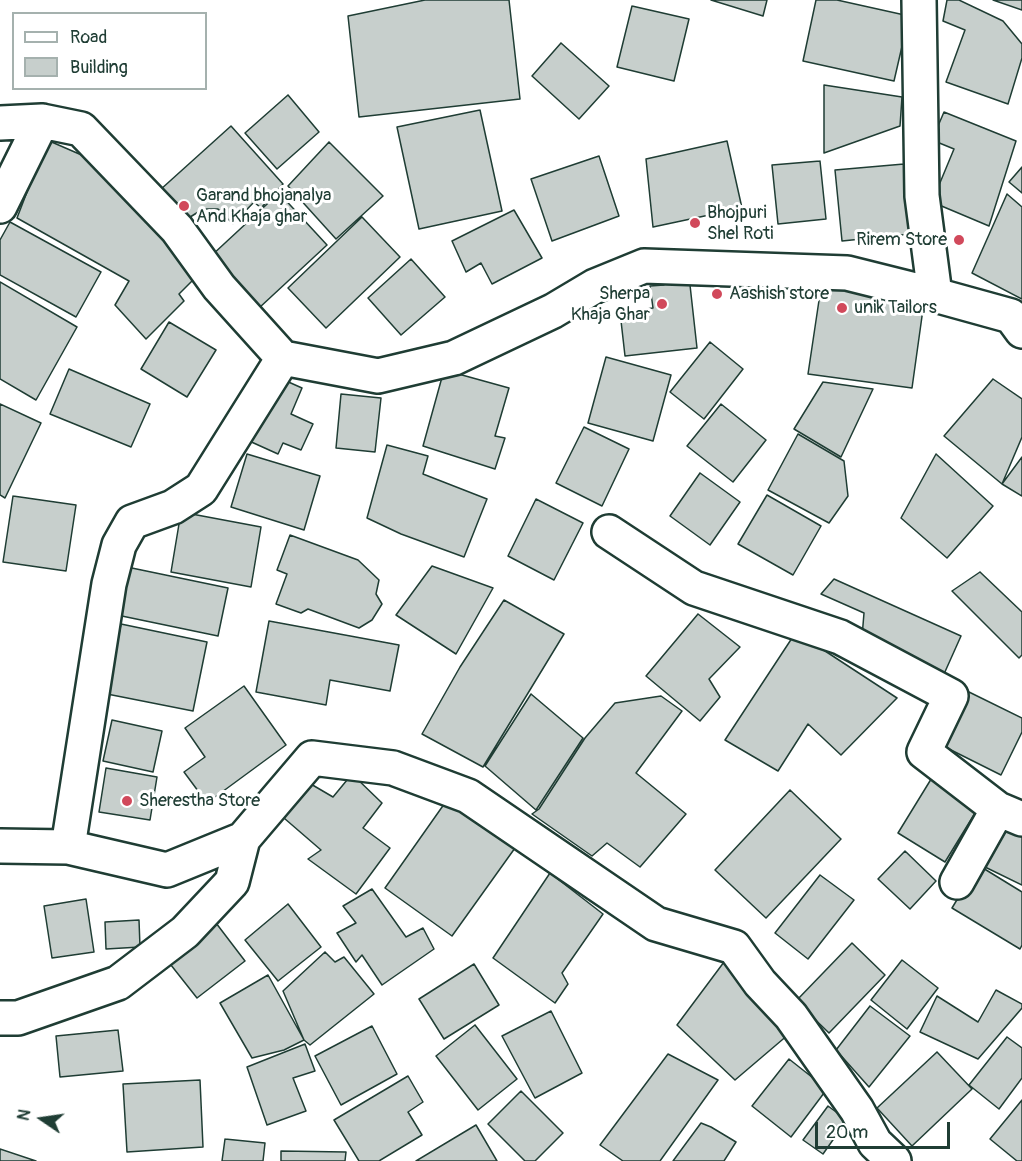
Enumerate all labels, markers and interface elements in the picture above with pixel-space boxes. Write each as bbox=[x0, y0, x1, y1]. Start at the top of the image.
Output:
legend bbox=[12, 12, 207, 90]
text: Road bbox=[70, 26, 107, 49]
text: Building bbox=[70, 56, 128, 79]
place label: Garand bhojanalya And Khaja ghar bbox=[196, 185, 331, 228]
marker: Garand bhojanalya And Khaja ghar bbox=[177, 199, 191, 213]
place label: Bhojpuri Shel Roti bbox=[707, 202, 774, 244]
marker: Bhojpuri Shel Roti bbox=[688, 216, 702, 230]
place label: Rirem Store bbox=[856, 229, 947, 251]
marker: Rirem Store bbox=[952, 233, 966, 247]
place label: Sherpa Khaja Ghar bbox=[571, 283, 650, 326]
place label: Aashish store bbox=[729, 283, 829, 305]
marker: Aashish store bbox=[710, 287, 724, 301]
marker: Sherpa Khaja Ghar bbox=[655, 297, 669, 311]
place label: unik Tailors bbox=[854, 297, 937, 319]
marker: unik Tailors bbox=[835, 301, 849, 315]
place label: Sherestha Store bbox=[139, 790, 260, 812]
marker: Sherestha Store bbox=[120, 794, 134, 808]
north arrow bbox=[12, 1089, 72, 1149]
text: N bbox=[13, 1107, 35, 1122]
scale bar bbox=[818, 1110, 953, 1148]
text: 20 m bbox=[826, 1121, 868, 1144]

